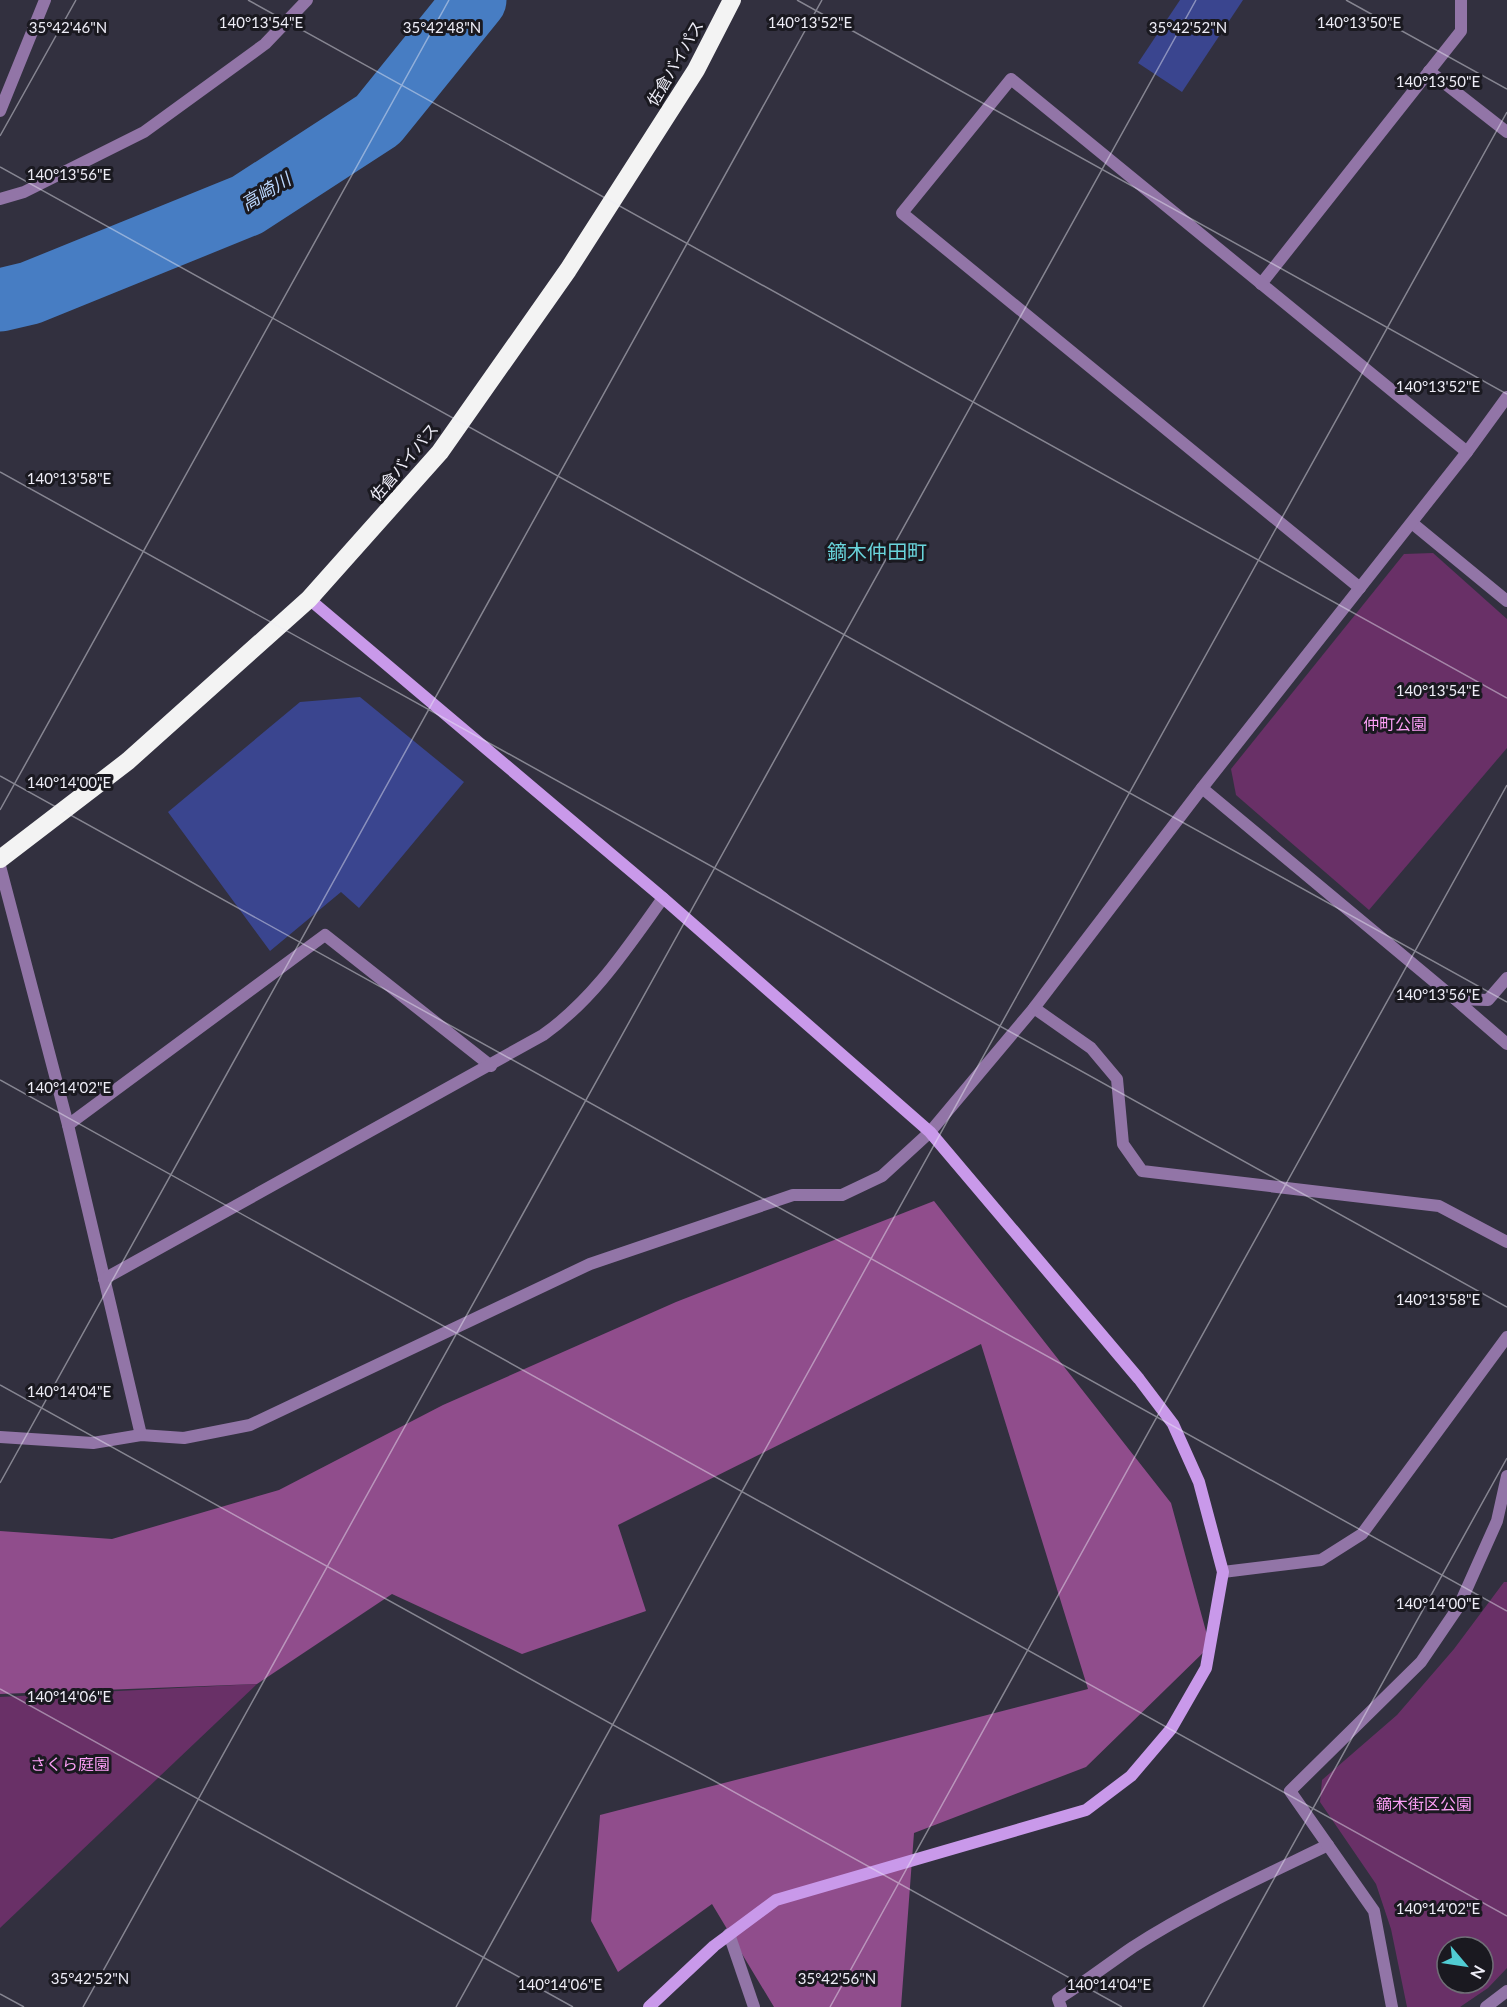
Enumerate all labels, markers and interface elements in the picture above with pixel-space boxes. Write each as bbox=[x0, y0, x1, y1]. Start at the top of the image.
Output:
text: 140°13'54"E bbox=[219, 13, 303, 31]
text: 140°13'52"E bbox=[768, 13, 852, 31]
text: 140°13'50"E bbox=[1317, 13, 1401, 31]
street label: 佐倉バイパス bbox=[642, 17, 707, 109]
text: 35°42'46"N bbox=[29, 18, 107, 36]
text: 35°42'48"N bbox=[403, 18, 481, 36]
text: 35°42'52"N bbox=[1149, 18, 1227, 36]
text: 140°13'50"E bbox=[1396, 72, 1480, 90]
text: 140°13'56"E bbox=[27, 165, 111, 183]
water label: 高崎川 bbox=[237, 167, 296, 214]
text: 140°13'52"E bbox=[1396, 377, 1480, 395]
street label: 佐倉バイパス bbox=[366, 419, 442, 504]
text: 140°13'58"E bbox=[27, 469, 111, 487]
district label: 鏑木仲田町 bbox=[827, 539, 927, 563]
text: 140°13'54"E bbox=[1396, 681, 1480, 699]
park label: 仲町公園 bbox=[1363, 714, 1427, 733]
text: 140°14'00"E bbox=[27, 773, 111, 791]
text: 140°13'56"E bbox=[1396, 985, 1480, 1003]
text: 140°14'02"E bbox=[27, 1078, 111, 1096]
text: 140°13'58"E bbox=[1396, 1290, 1480, 1308]
text: 140°14'04"E bbox=[27, 1382, 111, 1400]
text: 140°14'00"E bbox=[1396, 1594, 1480, 1612]
text: 140°14'06"E bbox=[27, 1687, 111, 1705]
park label: さくら庭園 bbox=[30, 1754, 110, 1773]
park label: 鏑木街区公園 bbox=[1376, 1794, 1472, 1813]
text: 140°14'02"E bbox=[1396, 1899, 1480, 1917]
north arrow bbox=[1435, 1935, 1495, 1995]
text: N bbox=[1467, 1963, 1490, 1983]
text: 35°42'52"N bbox=[51, 1969, 129, 1987]
text: 35°42'56"N bbox=[798, 1969, 876, 1987]
text: 140°14'06"E bbox=[518, 1975, 602, 1993]
text: 140°14'04"E bbox=[1067, 1975, 1151, 1993]

